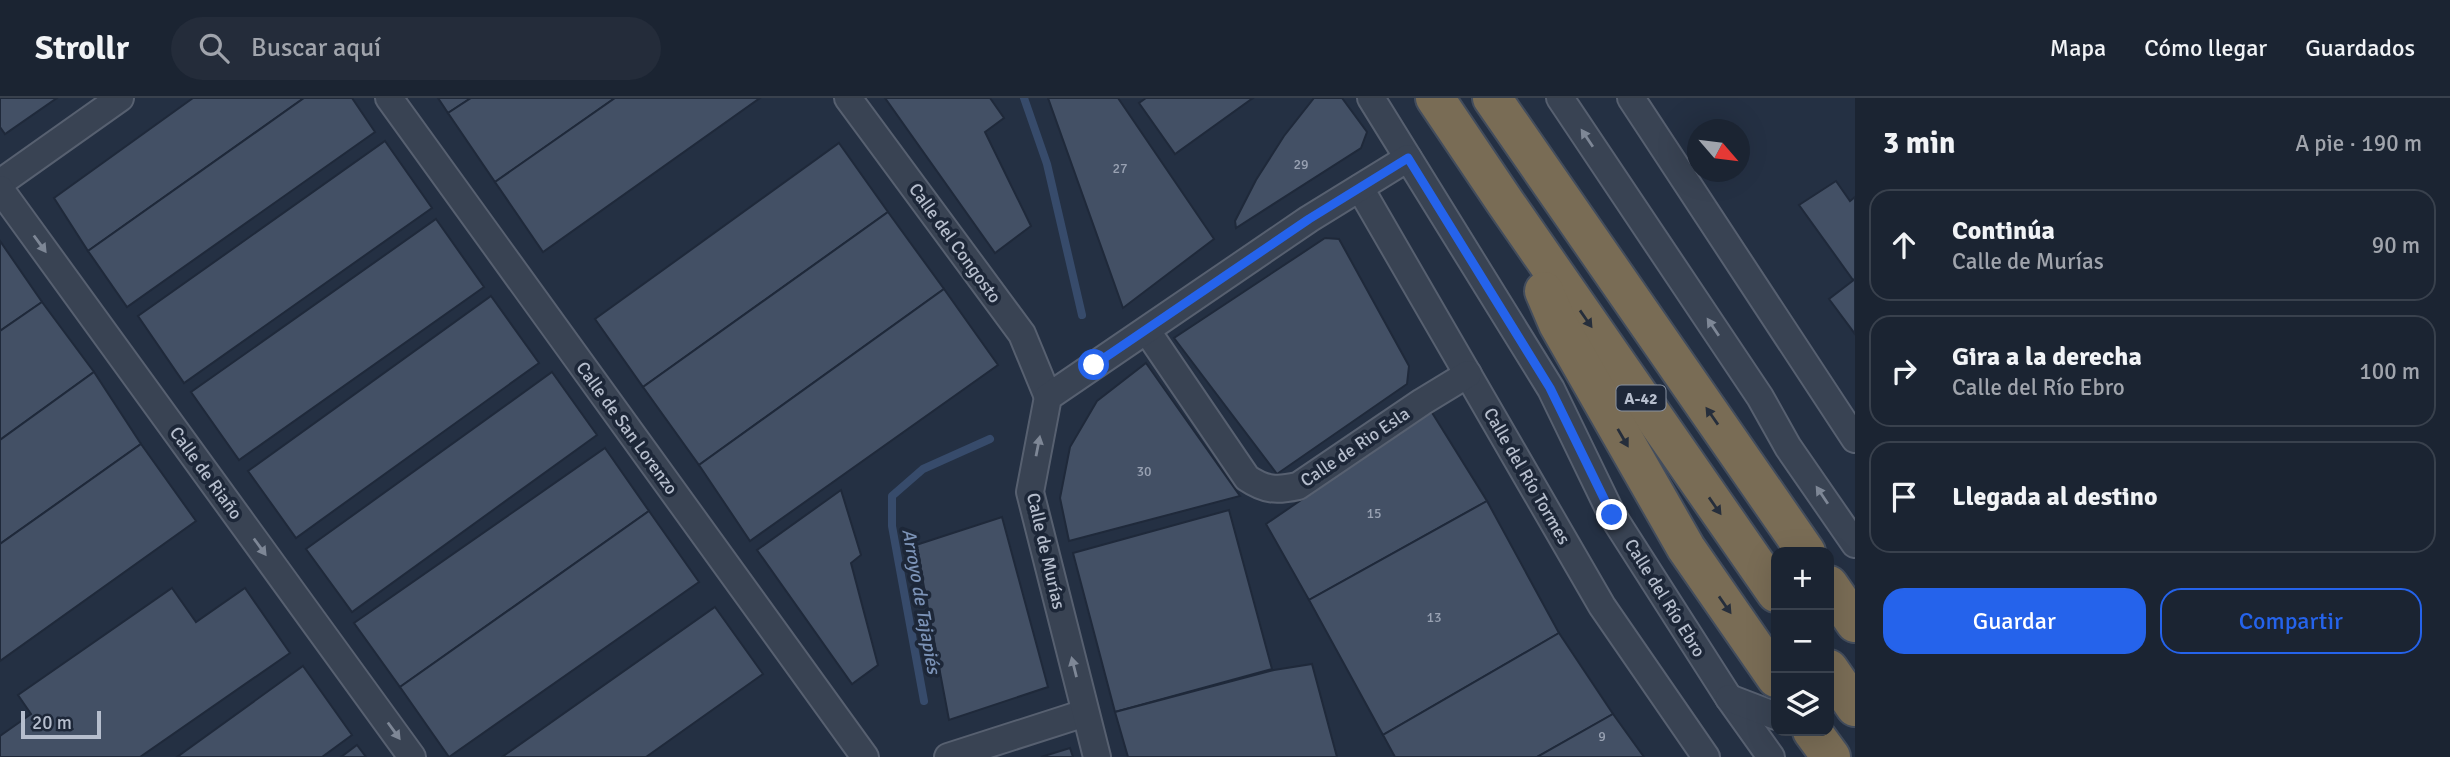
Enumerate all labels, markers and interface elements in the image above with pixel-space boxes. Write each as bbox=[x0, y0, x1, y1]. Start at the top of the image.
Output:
search box bbox=[171, 17, 661, 80]
text: Strollr bbox=[35, 28, 129, 69]
icon: search bbox=[195, 29, 233, 67]
text: Buscar aquí bbox=[251, 32, 381, 64]
text: Mapa bbox=[2050, 33, 2106, 63]
text: Cómo llegar bbox=[2144, 33, 2267, 63]
text: Guardados bbox=[2305, 33, 2415, 63]
north arrow bbox=[1687, 119, 1750, 182]
text: 3 min bbox=[1883, 125, 1955, 162]
one-way arrow bbox=[1580, 129, 1594, 147]
text: A pie · 190 m bbox=[2295, 129, 2422, 158]
house number: 29 bbox=[1293, 156, 1309, 173]
house number: 27 bbox=[1112, 160, 1128, 177]
street label: Calle del Congosto bbox=[904, 179, 1006, 307]
text: Continúa bbox=[1952, 215, 2055, 247]
icon: ahead bbox=[1885, 226, 1923, 264]
text: 90 m bbox=[2372, 231, 2420, 260]
one-way arrow bbox=[33, 235, 47, 253]
text: Calle de Murías bbox=[1952, 247, 2104, 276]
one-way arrow bbox=[1579, 310, 1593, 328]
one-way arrow bbox=[1706, 318, 1720, 336]
text: Gira a la derecha bbox=[1952, 341, 2142, 373]
route start bbox=[1078, 349, 1109, 380]
icon: right bbox=[1885, 352, 1923, 390]
street label: Calle de San Lorenzo bbox=[571, 357, 683, 499]
text: 100 m bbox=[2359, 357, 2420, 386]
text: Calle del Río Ebro bbox=[1952, 373, 2125, 402]
road number: A-42 bbox=[1616, 386, 1666, 410]
street label: Calle de Rio Esla bbox=[1296, 402, 1414, 492]
street label: Calle del Río Tormes bbox=[1479, 404, 1575, 548]
one-way arrow bbox=[1706, 406, 1719, 425]
street label: Calle de Riaño bbox=[165, 422, 247, 524]
one-way arrow bbox=[1617, 429, 1630, 448]
one-way arrow bbox=[1033, 435, 1044, 457]
house number: 30 bbox=[1136, 463, 1152, 480]
icon: arrive bbox=[1885, 478, 1923, 516]
text: Llegada al destino bbox=[1952, 481, 2158, 513]
one-way arrow bbox=[1815, 486, 1829, 504]
street label: Calle de Murías bbox=[1022, 491, 1070, 611]
one-way arrow bbox=[1708, 497, 1722, 515]
route end bbox=[1596, 499, 1627, 530]
house number: 15 bbox=[1366, 505, 1382, 522]
water label: Arroyo de Tajapiés bbox=[896, 527, 946, 677]
street label: Calle del Río Ebro bbox=[1620, 535, 1710, 661]
one-way arrow bbox=[253, 538, 267, 556]
map controls bbox=[1771, 547, 1834, 736]
button: + bbox=[1771, 547, 1834, 610]
button: Guardar bbox=[1883, 588, 2146, 654]
button: Compartir bbox=[2160, 588, 2422, 654]
one-way arrow bbox=[1718, 596, 1732, 614]
house number: 13 bbox=[1426, 609, 1442, 626]
button: − bbox=[1771, 610, 1834, 673]
one-way arrow bbox=[1068, 656, 1079, 678]
button: layers bbox=[1771, 673, 1834, 736]
scale bar bbox=[21, 708, 102, 740]
text: 20 m bbox=[32, 711, 72, 735]
one-way arrow bbox=[386, 722, 400, 740]
house number: 9 bbox=[1598, 728, 1606, 745]

